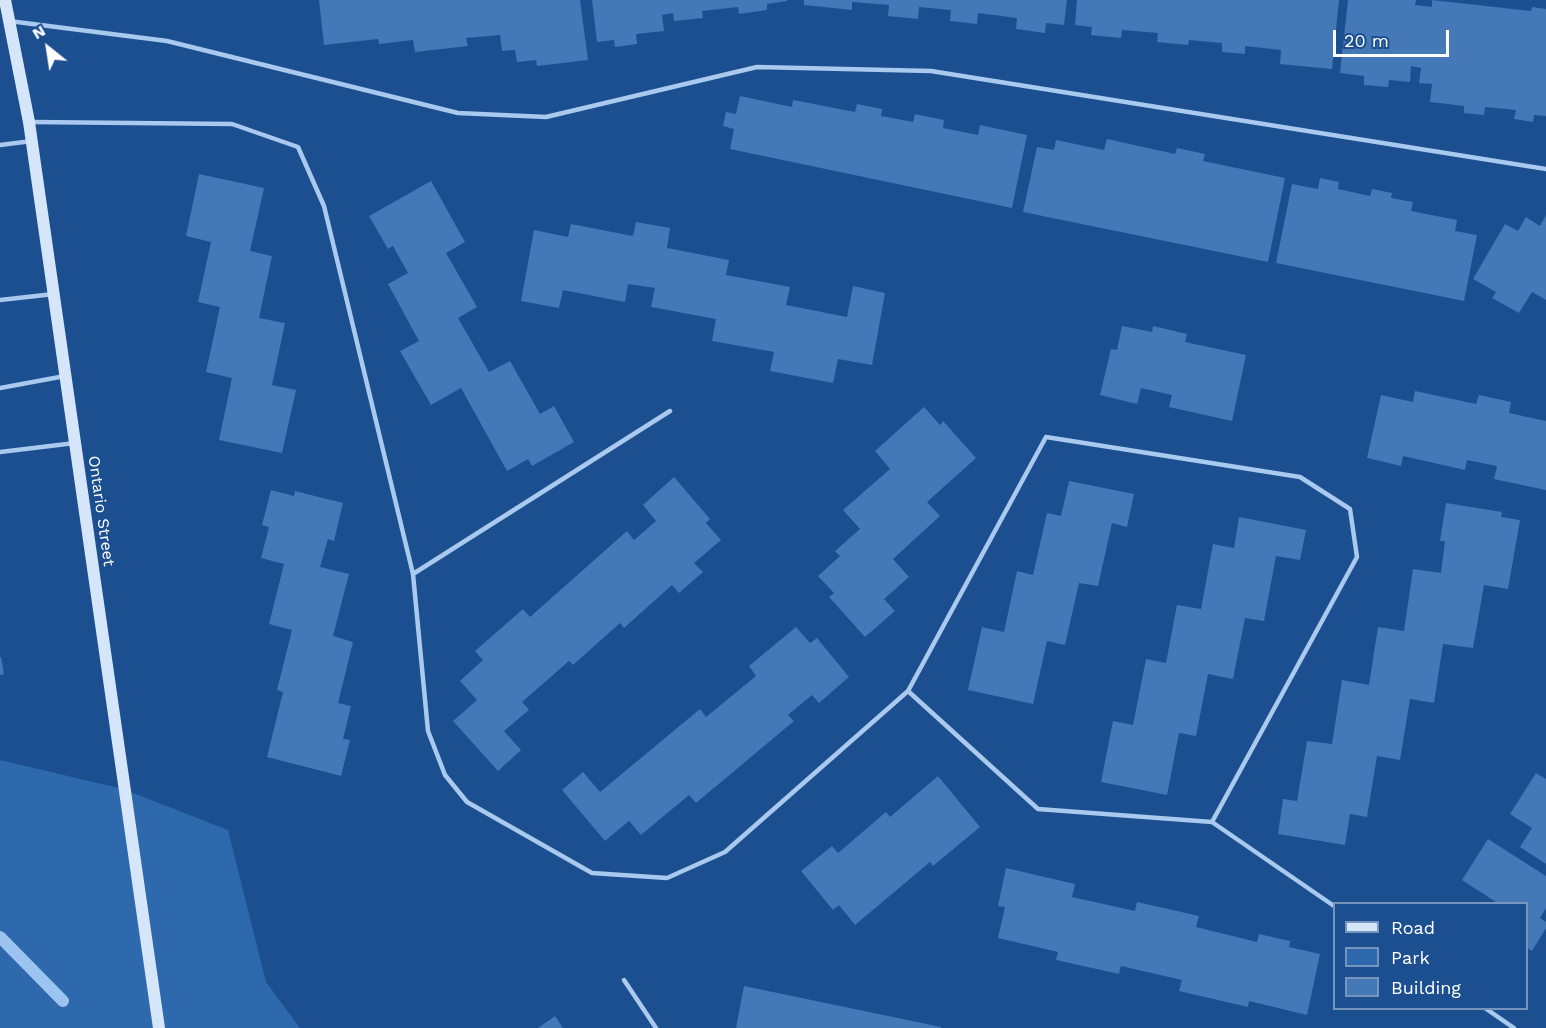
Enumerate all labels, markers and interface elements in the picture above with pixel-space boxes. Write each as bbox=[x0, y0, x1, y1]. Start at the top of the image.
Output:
north arrow bbox=[18, 18, 78, 78]
scale bar bbox=[1336, 18, 1452, 56]
text: N bbox=[29, 21, 49, 43]
text: 20 m bbox=[1344, 30, 1389, 51]
street label: Ontario Street bbox=[84, 454, 118, 568]
legend bbox=[1333, 902, 1528, 1010]
text: Road bbox=[1391, 917, 1435, 938]
text: Park bbox=[1391, 947, 1430, 968]
text: Building bbox=[1391, 977, 1461, 998]

